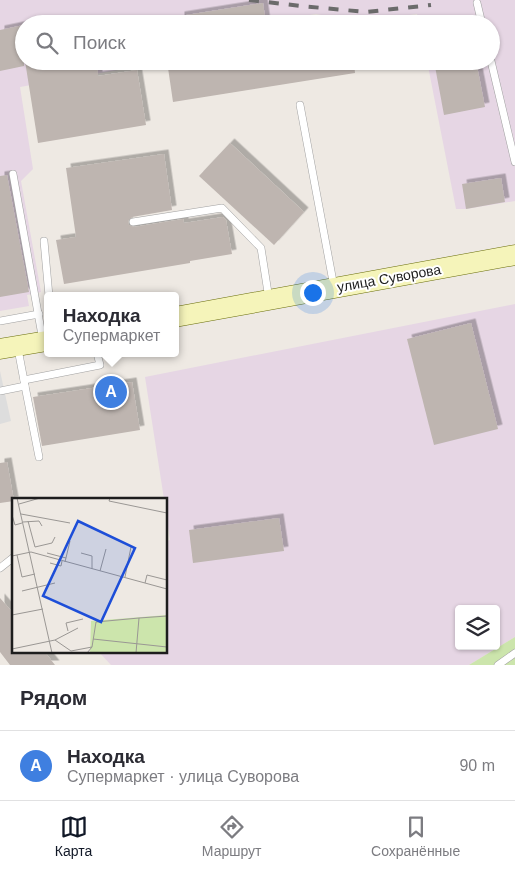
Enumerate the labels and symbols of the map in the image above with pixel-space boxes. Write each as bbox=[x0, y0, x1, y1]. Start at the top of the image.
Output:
street label: улица Суворова bbox=[336, 261, 442, 295]
your location bbox=[300, 280, 326, 306]
pin: A bbox=[95, 373, 127, 411]
inset map bbox=[12, 498, 168, 652]

